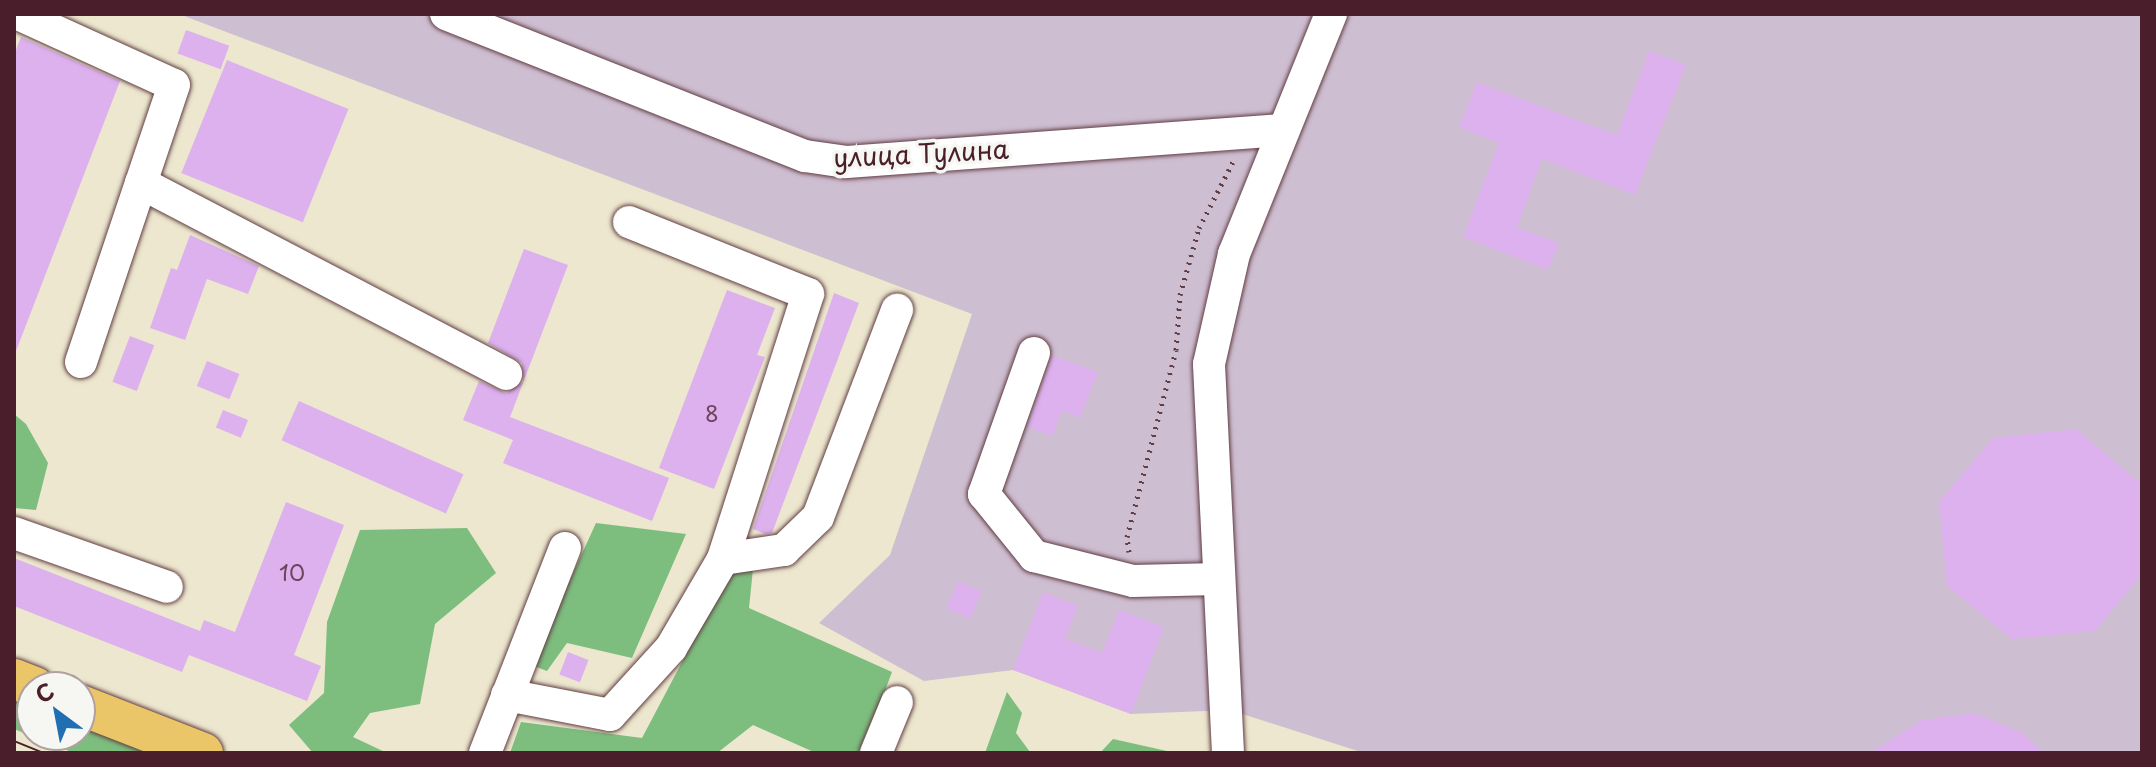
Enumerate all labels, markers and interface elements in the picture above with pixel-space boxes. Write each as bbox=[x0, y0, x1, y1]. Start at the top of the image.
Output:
street label: улица Тулина bbox=[832, 133, 1010, 173]
house number: 8 bbox=[705, 400, 719, 426]
house number: 10 bbox=[279, 559, 305, 585]
north arrow bbox=[16, 671, 96, 751]
text: С bbox=[28, 674, 60, 710]

